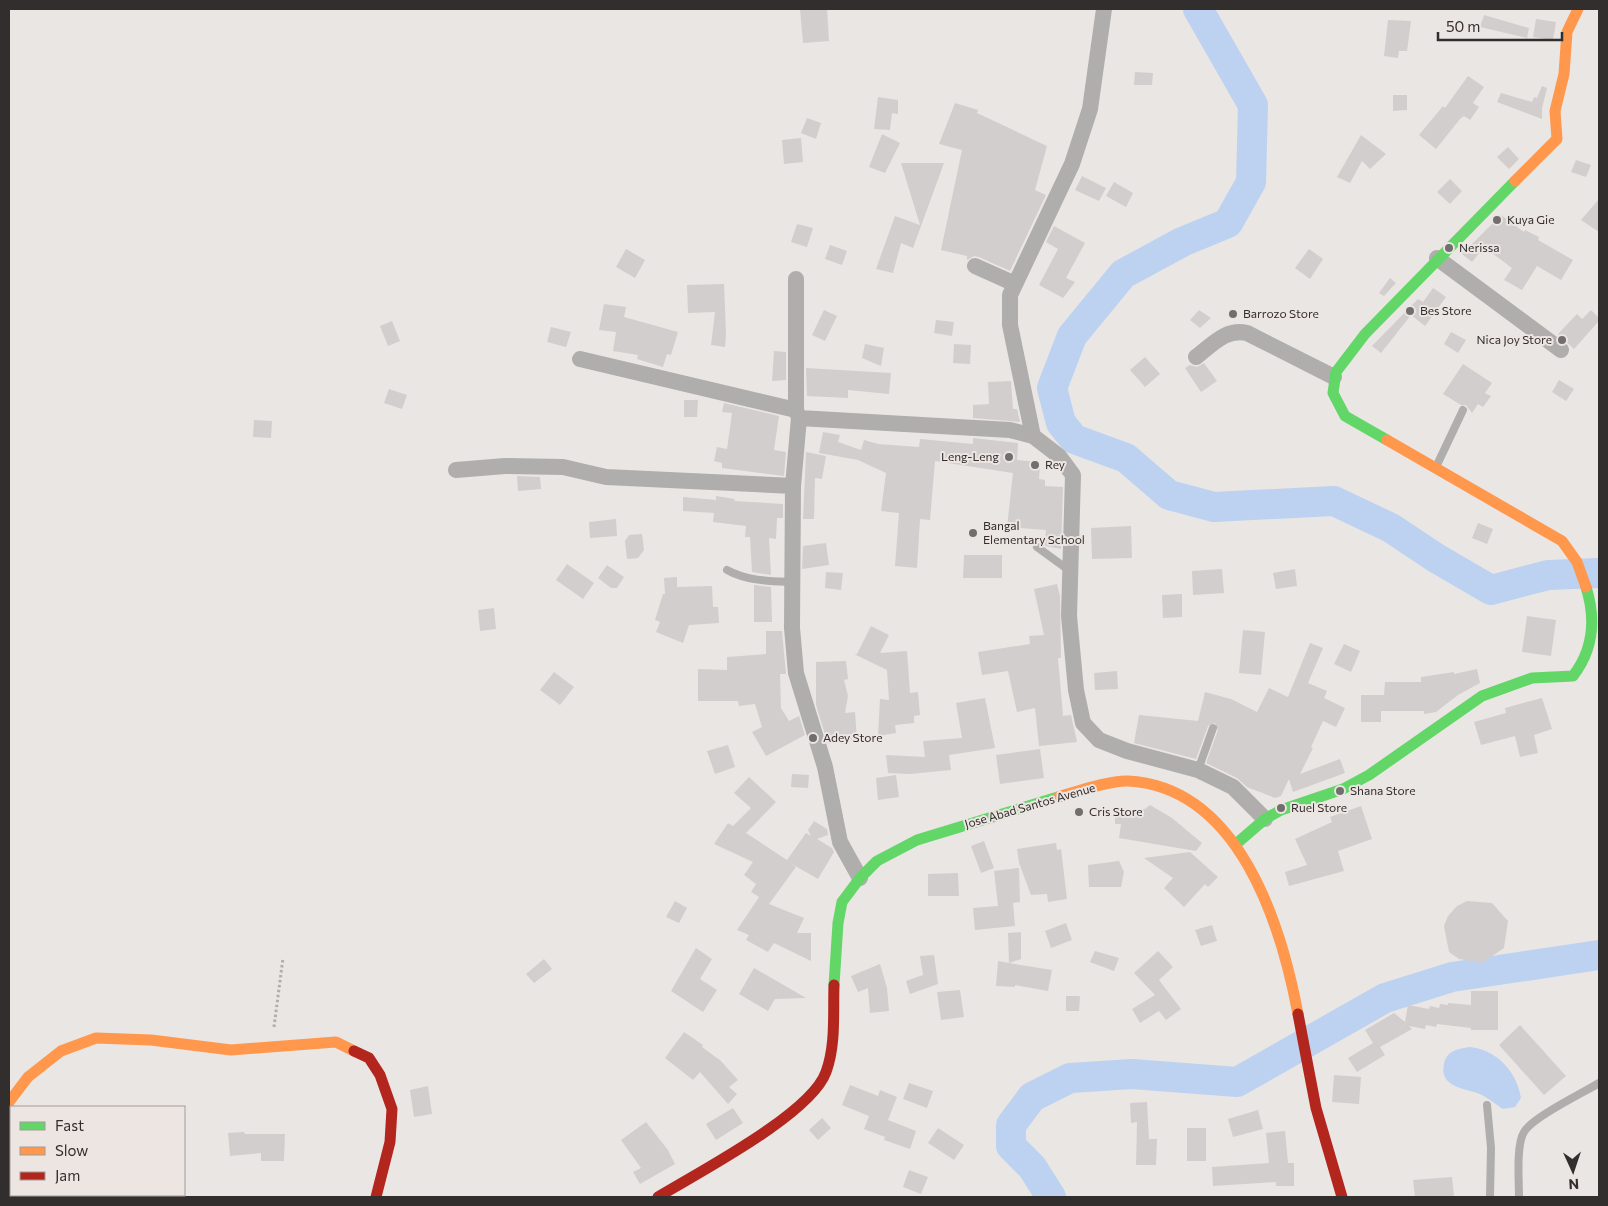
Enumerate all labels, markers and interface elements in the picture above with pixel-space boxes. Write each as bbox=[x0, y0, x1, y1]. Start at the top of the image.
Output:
scale bar bbox=[1438, 10, 1562, 42]
text: 50 m bbox=[1446, 17, 1480, 35]
place label: Kuya Gie bbox=[1507, 212, 1554, 226]
marker: Kuya Gie bbox=[1491, 214, 1503, 226]
place label: Nerissa bbox=[1459, 240, 1499, 254]
marker: Nerissa bbox=[1443, 242, 1455, 254]
place label: Bes Store bbox=[1420, 303, 1472, 317]
marker: Bes Store bbox=[1404, 305, 1416, 317]
place label: Barrozo Store bbox=[1243, 306, 1319, 320]
marker: Barrozo Store bbox=[1227, 308, 1239, 320]
place label: Nica Joy Store bbox=[1477, 332, 1552, 347]
marker: Nica Joy Store bbox=[1556, 334, 1568, 346]
place label: Leng-Leng bbox=[941, 449, 999, 463]
marker: Leng-Leng bbox=[1003, 451, 1015, 463]
place label: Rey bbox=[1045, 457, 1065, 471]
marker: Rey bbox=[1029, 459, 1041, 471]
place label: Bangal Elementary School bbox=[983, 518, 1085, 546]
marker: Bangal Elementary School bbox=[967, 527, 979, 539]
place label: Adey Store bbox=[823, 730, 882, 744]
marker: Adey Store bbox=[807, 732, 819, 744]
street label: Jose Abad Santos Avenue bbox=[963, 780, 1097, 831]
place label: Shana Store bbox=[1350, 783, 1415, 797]
marker: Shana Store bbox=[1334, 785, 1346, 797]
place label: Ruel Store bbox=[1291, 800, 1347, 814]
marker: Ruel Store bbox=[1275, 802, 1287, 814]
place label: Cris Store bbox=[1089, 804, 1143, 818]
marker: Cris Store bbox=[1073, 806, 1085, 818]
legend bbox=[10, 1106, 185, 1196]
text: Fast bbox=[55, 1116, 84, 1134]
text: Slow bbox=[55, 1141, 88, 1159]
north arrow bbox=[1548, 1146, 1598, 1196]
text: Jam bbox=[55, 1166, 80, 1184]
text: N bbox=[1568, 1176, 1579, 1193]

